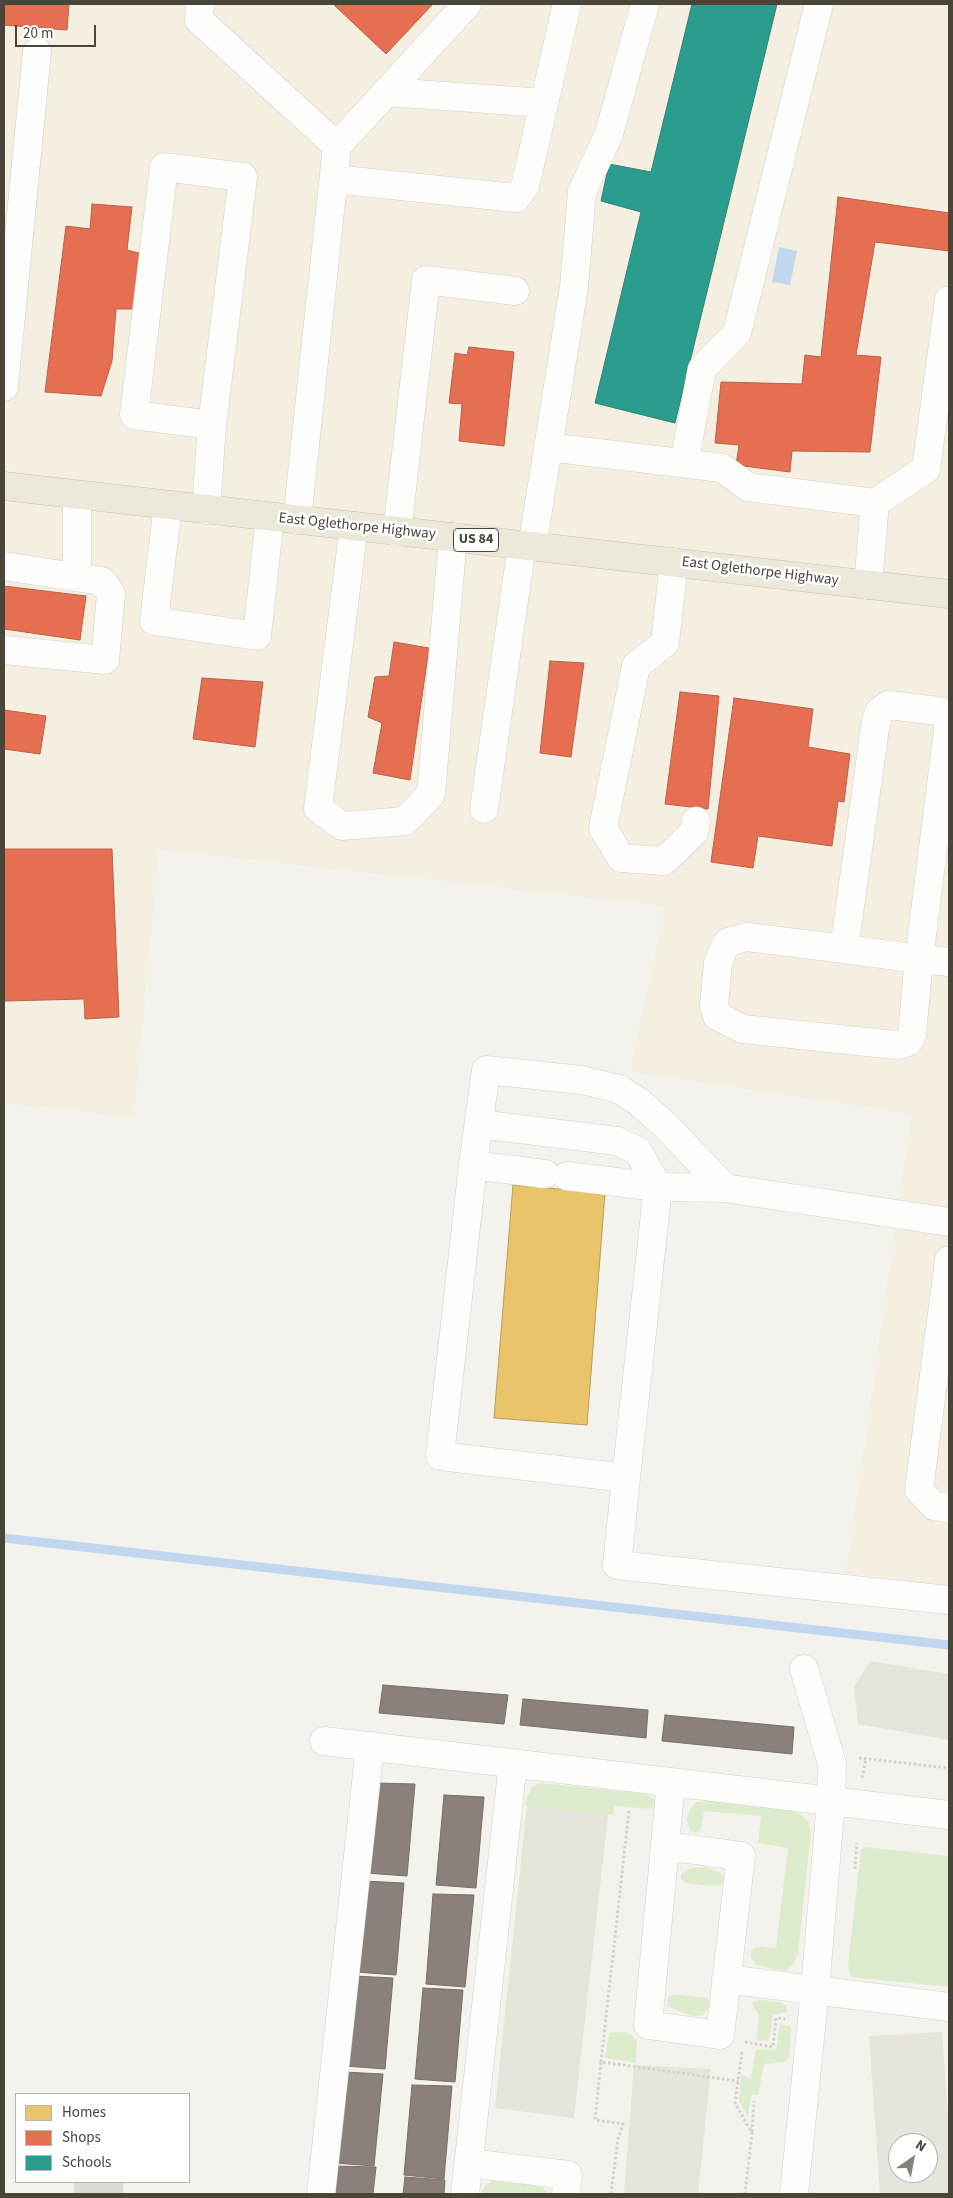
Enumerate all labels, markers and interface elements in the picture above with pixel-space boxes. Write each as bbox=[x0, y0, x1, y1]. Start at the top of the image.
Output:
scale bar bbox=[18, 15, 99, 47]
text: 20 m bbox=[23, 23, 53, 44]
street label: East Oglethorpe Highway bbox=[278, 510, 436, 544]
road number: US 84 bbox=[454, 528, 498, 552]
street label: East Oglethorpe Highway bbox=[681, 553, 839, 591]
legend bbox=[15, 2093, 190, 2183]
text: Homes bbox=[62, 2102, 106, 2123]
text: Shops bbox=[62, 2127, 101, 2148]
north arrow bbox=[888, 2133, 938, 2183]
text: N bbox=[911, 2135, 930, 2157]
text: Schools bbox=[62, 2152, 111, 2173]

